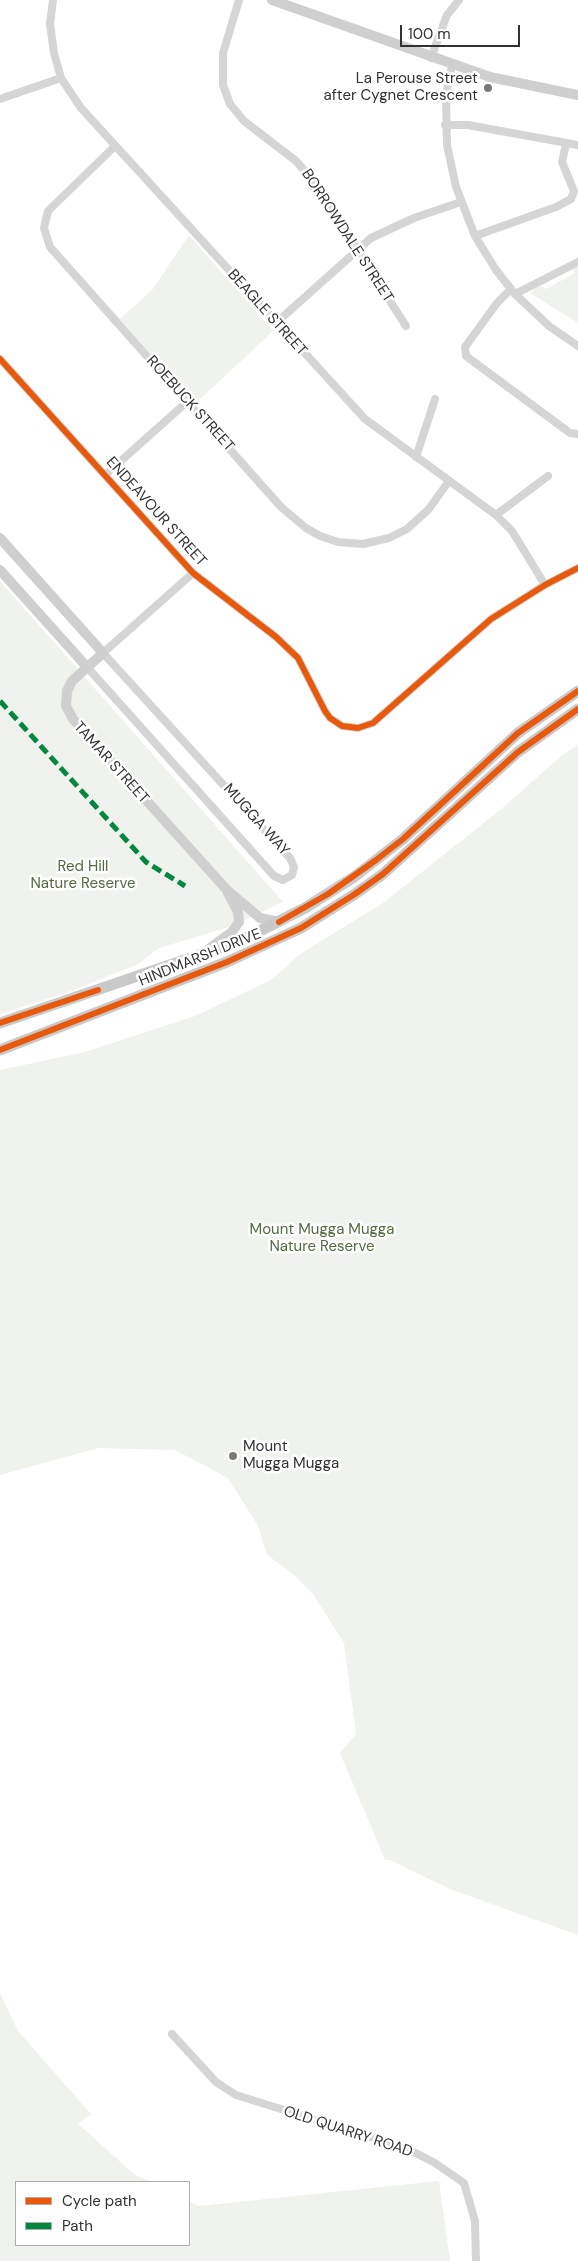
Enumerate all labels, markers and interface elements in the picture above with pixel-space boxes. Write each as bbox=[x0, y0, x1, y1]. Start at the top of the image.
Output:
scale bar bbox=[403, 15, 523, 47]
text: 100 m bbox=[408, 24, 451, 44]
place label: La Perouse Street after Cygnet Crescent bbox=[324, 70, 478, 105]
marker: La Perouse Street after Cygnet Crescent bbox=[482, 82, 494, 94]
street label: BORROWDALE STREET bbox=[297, 166, 397, 306]
street label: BEAGLE STREET bbox=[224, 266, 310, 360]
street label: ROEBUCK STREET bbox=[142, 352, 238, 456]
street label: ENDEAVOUR STREET bbox=[102, 453, 210, 571]
street label: TAMAR STREET bbox=[70, 718, 152, 808]
street label: MUGGA WAY bbox=[219, 780, 293, 860]
park label: Red Hill Nature Reserve bbox=[30, 858, 136, 893]
street label: HINDMARSH DRIVE bbox=[136, 925, 264, 991]
park label: Mount Mugga Mugga Nature Reserve bbox=[250, 1221, 394, 1256]
place label: Mount Mugga Mugga bbox=[243, 1438, 339, 1473]
marker: Mount Mugga Mugga bbox=[227, 1450, 239, 1462]
street label: OLD QUARRY ROAD bbox=[281, 2103, 415, 2161]
legend bbox=[15, 2181, 190, 2246]
text: Cycle path bbox=[62, 2191, 137, 2211]
text: Path bbox=[62, 2216, 93, 2236]

